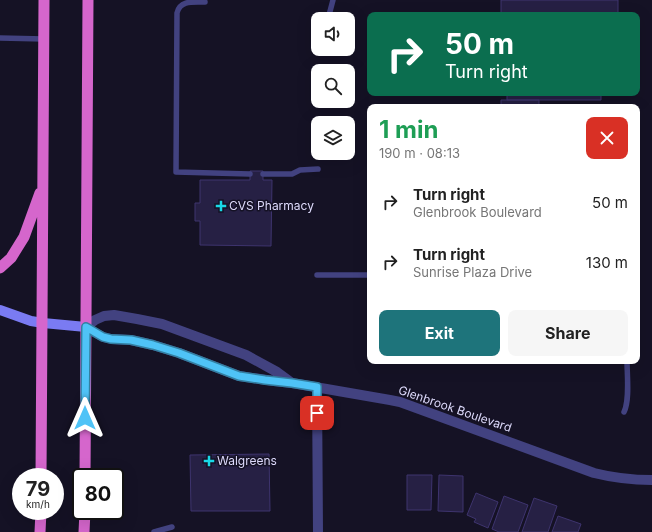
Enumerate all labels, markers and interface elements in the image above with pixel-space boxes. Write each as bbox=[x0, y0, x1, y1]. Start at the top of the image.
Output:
map controls bbox=[311, 12, 355, 160]
button: sound bbox=[311, 12, 355, 56]
text: 50 m bbox=[445, 27, 514, 61]
icon: right bbox=[379, 28, 431, 80]
text: Turn right bbox=[445, 61, 528, 82]
button: search bbox=[311, 64, 355, 108]
text: 1 min bbox=[379, 115, 438, 144]
button: layers bbox=[311, 116, 355, 160]
button: close bbox=[586, 117, 628, 159]
text: 190 m · 08:13 bbox=[379, 145, 460, 161]
text: Turn right bbox=[413, 185, 485, 204]
icon: right bbox=[379, 191, 401, 213]
text: 50 m bbox=[592, 193, 628, 212]
place label: CVS Pharmacy bbox=[229, 198, 314, 213]
marker: CVS Pharmacy bbox=[216, 201, 226, 211]
text: Glenbrook Boulevard bbox=[413, 204, 542, 220]
text: Turn right bbox=[413, 245, 485, 264]
icon: right bbox=[379, 251, 401, 273]
text: 130 m bbox=[586, 253, 628, 272]
text: Sunrise Plaza Drive bbox=[413, 264, 532, 280]
button: Exit bbox=[379, 310, 500, 356]
button: Share bbox=[508, 310, 628, 356]
street label: Glenbrook Boulevard bbox=[397, 382, 514, 435]
pin bbox=[300, 396, 334, 430]
position arrow bbox=[64, 397, 106, 439]
icon: arrive bbox=[306, 402, 328, 424]
place label: Walgreens bbox=[217, 453, 277, 468]
marker: Walgreens bbox=[204, 456, 214, 466]
speed limit sign: 80 bbox=[72, 468, 124, 520]
text: 79 bbox=[26, 477, 50, 501]
text: km/h bbox=[26, 498, 50, 510]

